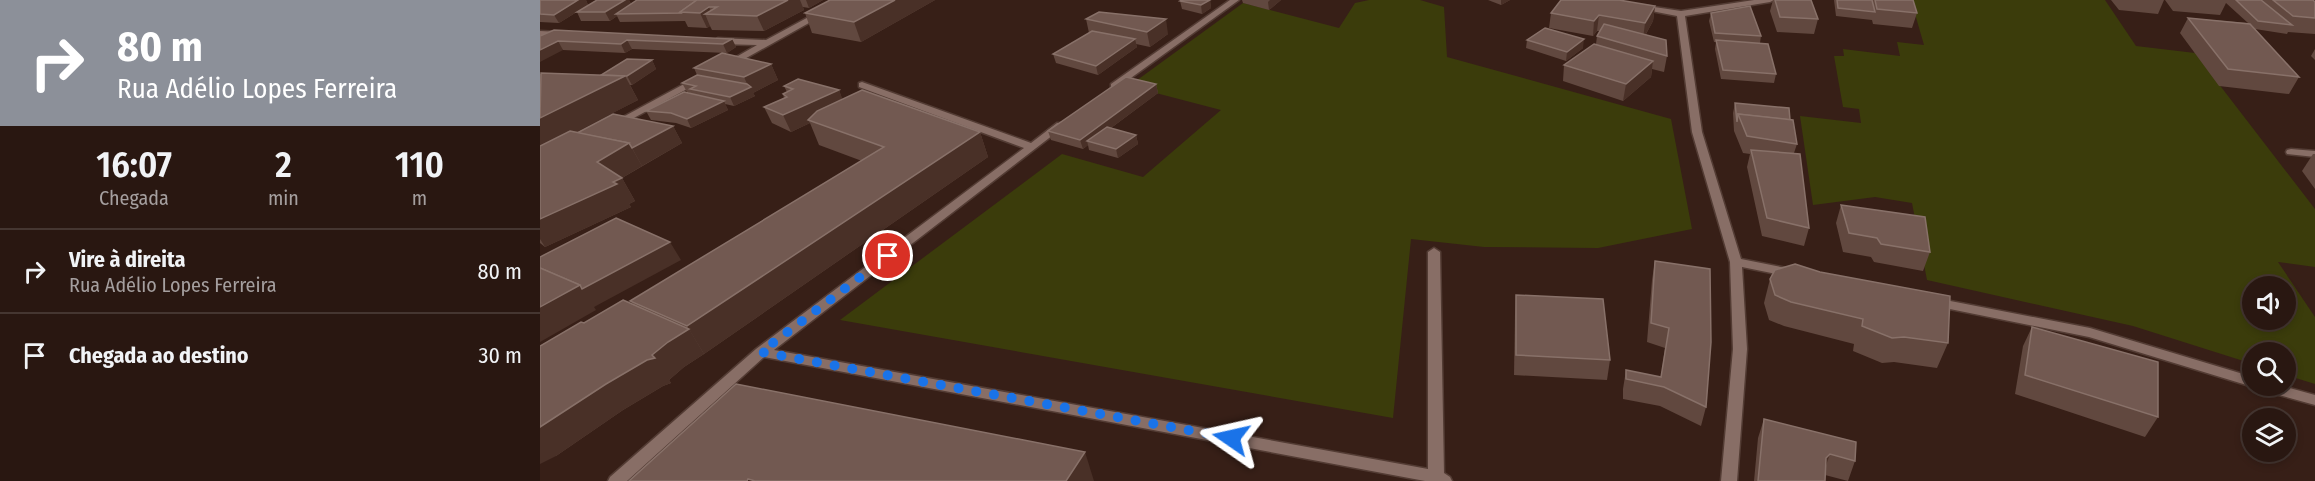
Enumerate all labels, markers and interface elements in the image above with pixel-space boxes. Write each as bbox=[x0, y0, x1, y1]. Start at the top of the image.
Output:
text: 80 m bbox=[117, 22, 203, 72]
icon: right bbox=[18, 24, 96, 102]
text: Rua Adélio Lopes Ferreira bbox=[117, 73, 397, 105]
text: 16:07 bbox=[96, 143, 172, 187]
text: 2 bbox=[275, 143, 292, 187]
text: 110 bbox=[395, 143, 444, 187]
text: Chegada bbox=[99, 186, 169, 210]
text: min bbox=[268, 186, 299, 210]
text: m bbox=[412, 186, 427, 210]
pin bbox=[862, 230, 913, 281]
icon: arrive bbox=[871, 239, 904, 272]
text: Vire à direita bbox=[69, 246, 185, 273]
icon: right bbox=[18, 255, 51, 288]
text: 80 m bbox=[477, 258, 522, 285]
text: Rua Adélio Lopes Ferreira bbox=[69, 273, 277, 297]
map controls bbox=[2242, 276, 2296, 462]
button: sound bbox=[2242, 276, 2296, 330]
icon: arrive bbox=[18, 339, 51, 372]
text: Chegada ao destino bbox=[69, 342, 249, 369]
text: 30 m bbox=[479, 342, 522, 369]
button: search bbox=[2242, 342, 2296, 396]
position arrow bbox=[1199, 406, 1263, 470]
button: layers bbox=[2242, 408, 2296, 462]

